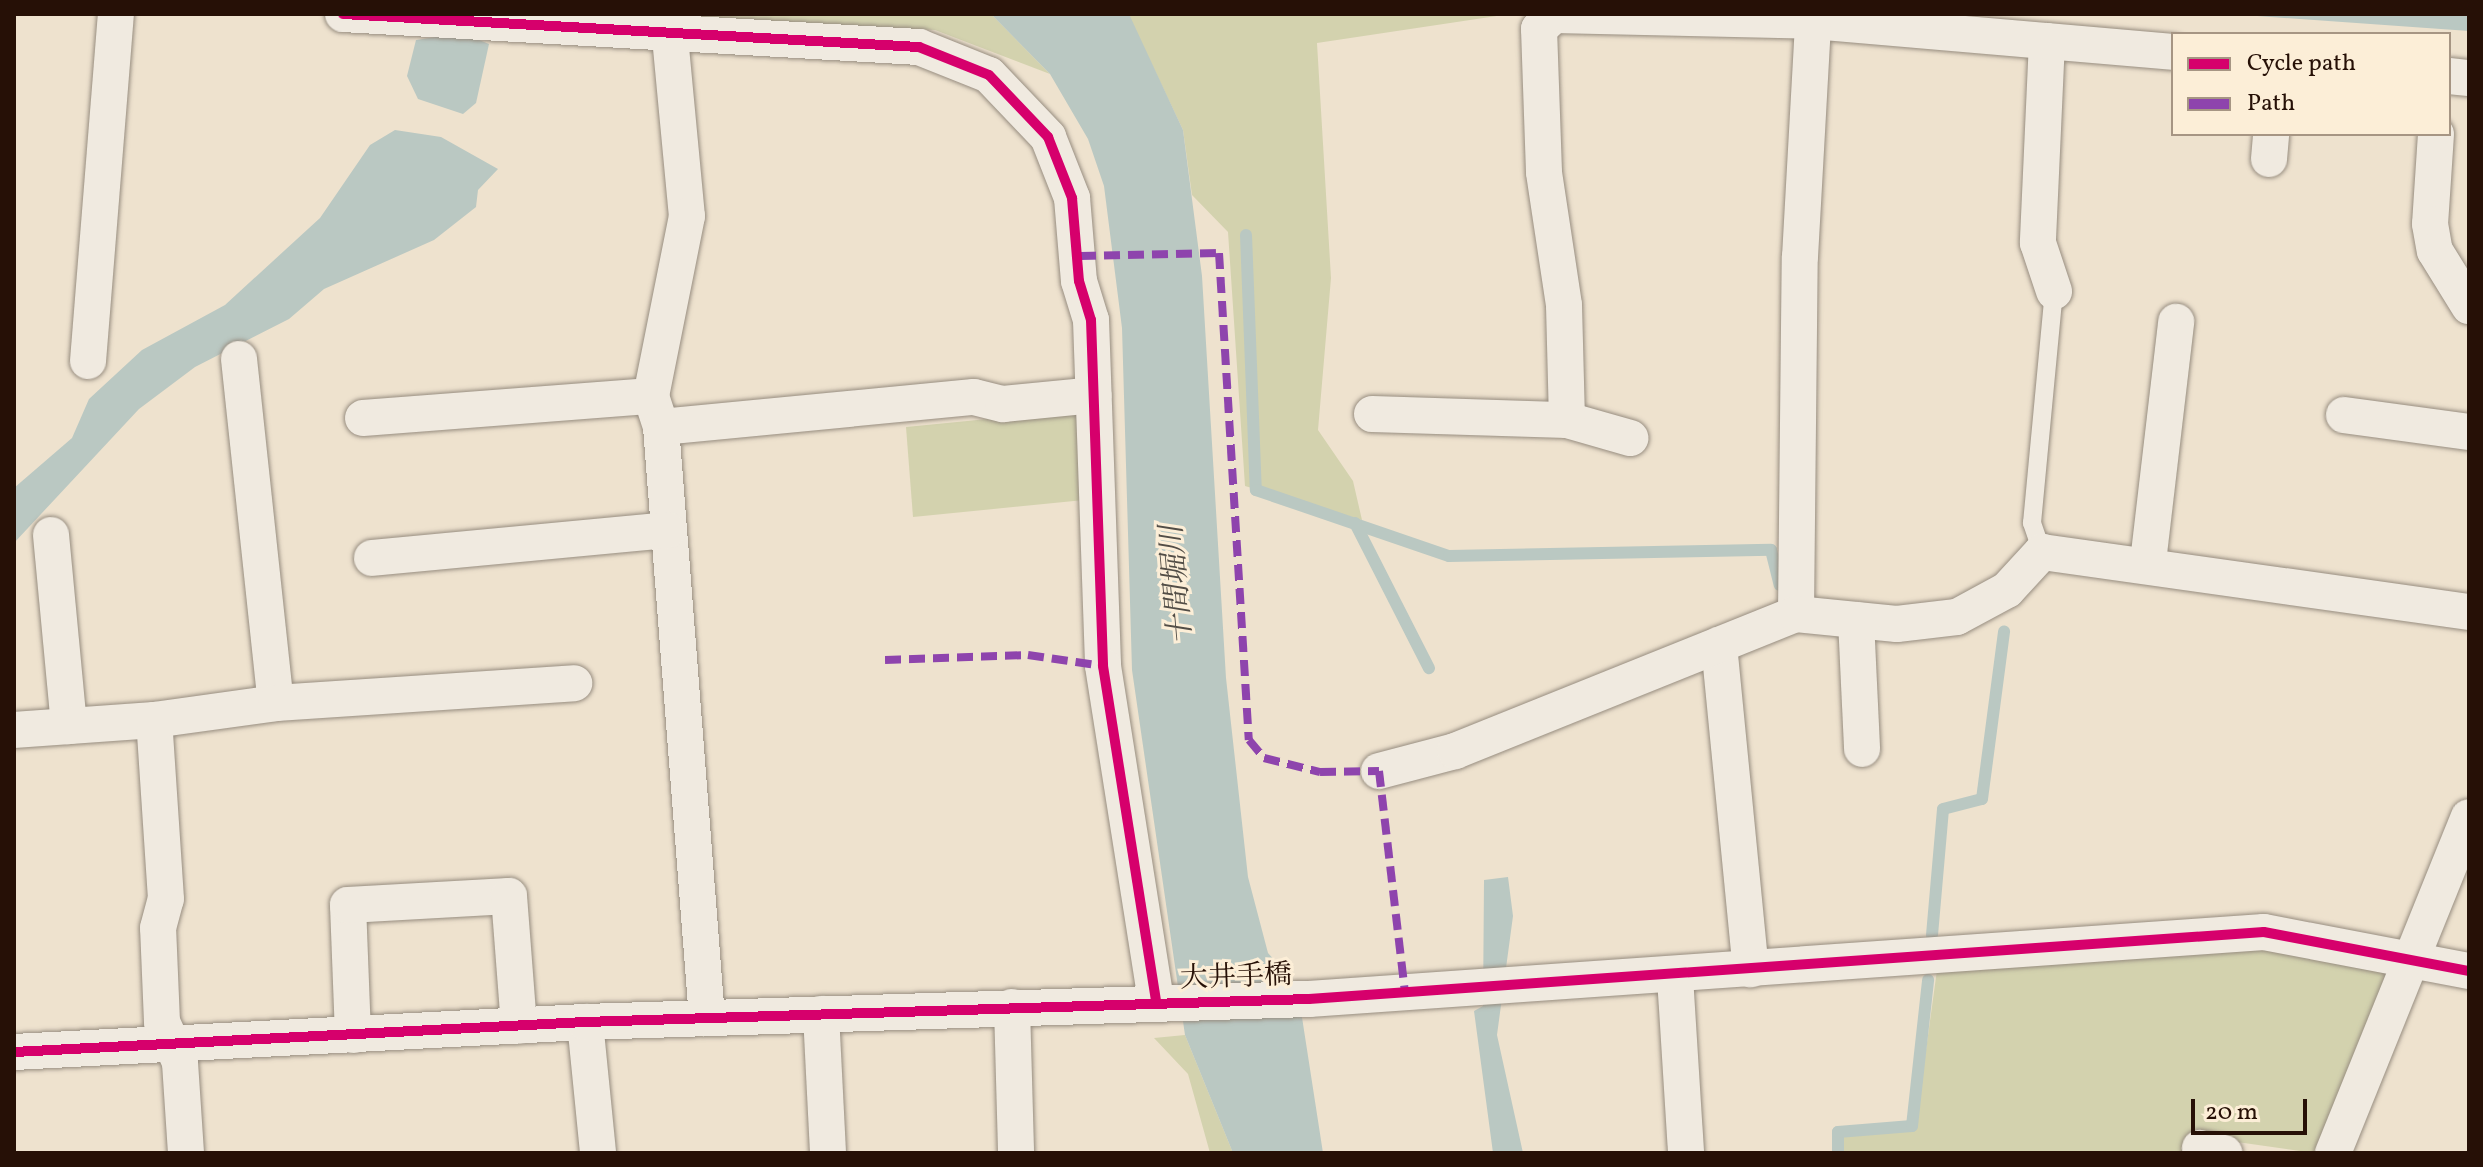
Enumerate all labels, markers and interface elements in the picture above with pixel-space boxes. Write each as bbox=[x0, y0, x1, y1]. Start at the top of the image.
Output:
legend bbox=[2171, 32, 2451, 136]
text: Cycle path bbox=[2247, 47, 2356, 81]
text: Path bbox=[2247, 87, 2295, 121]
water label: 十間堀川 bbox=[1155, 524, 1201, 646]
street label: 大井手橋 bbox=[1179, 959, 1293, 997]
scale bar bbox=[2195, 1083, 2311, 1133]
text: 20 m bbox=[2205, 1096, 2258, 1130]

